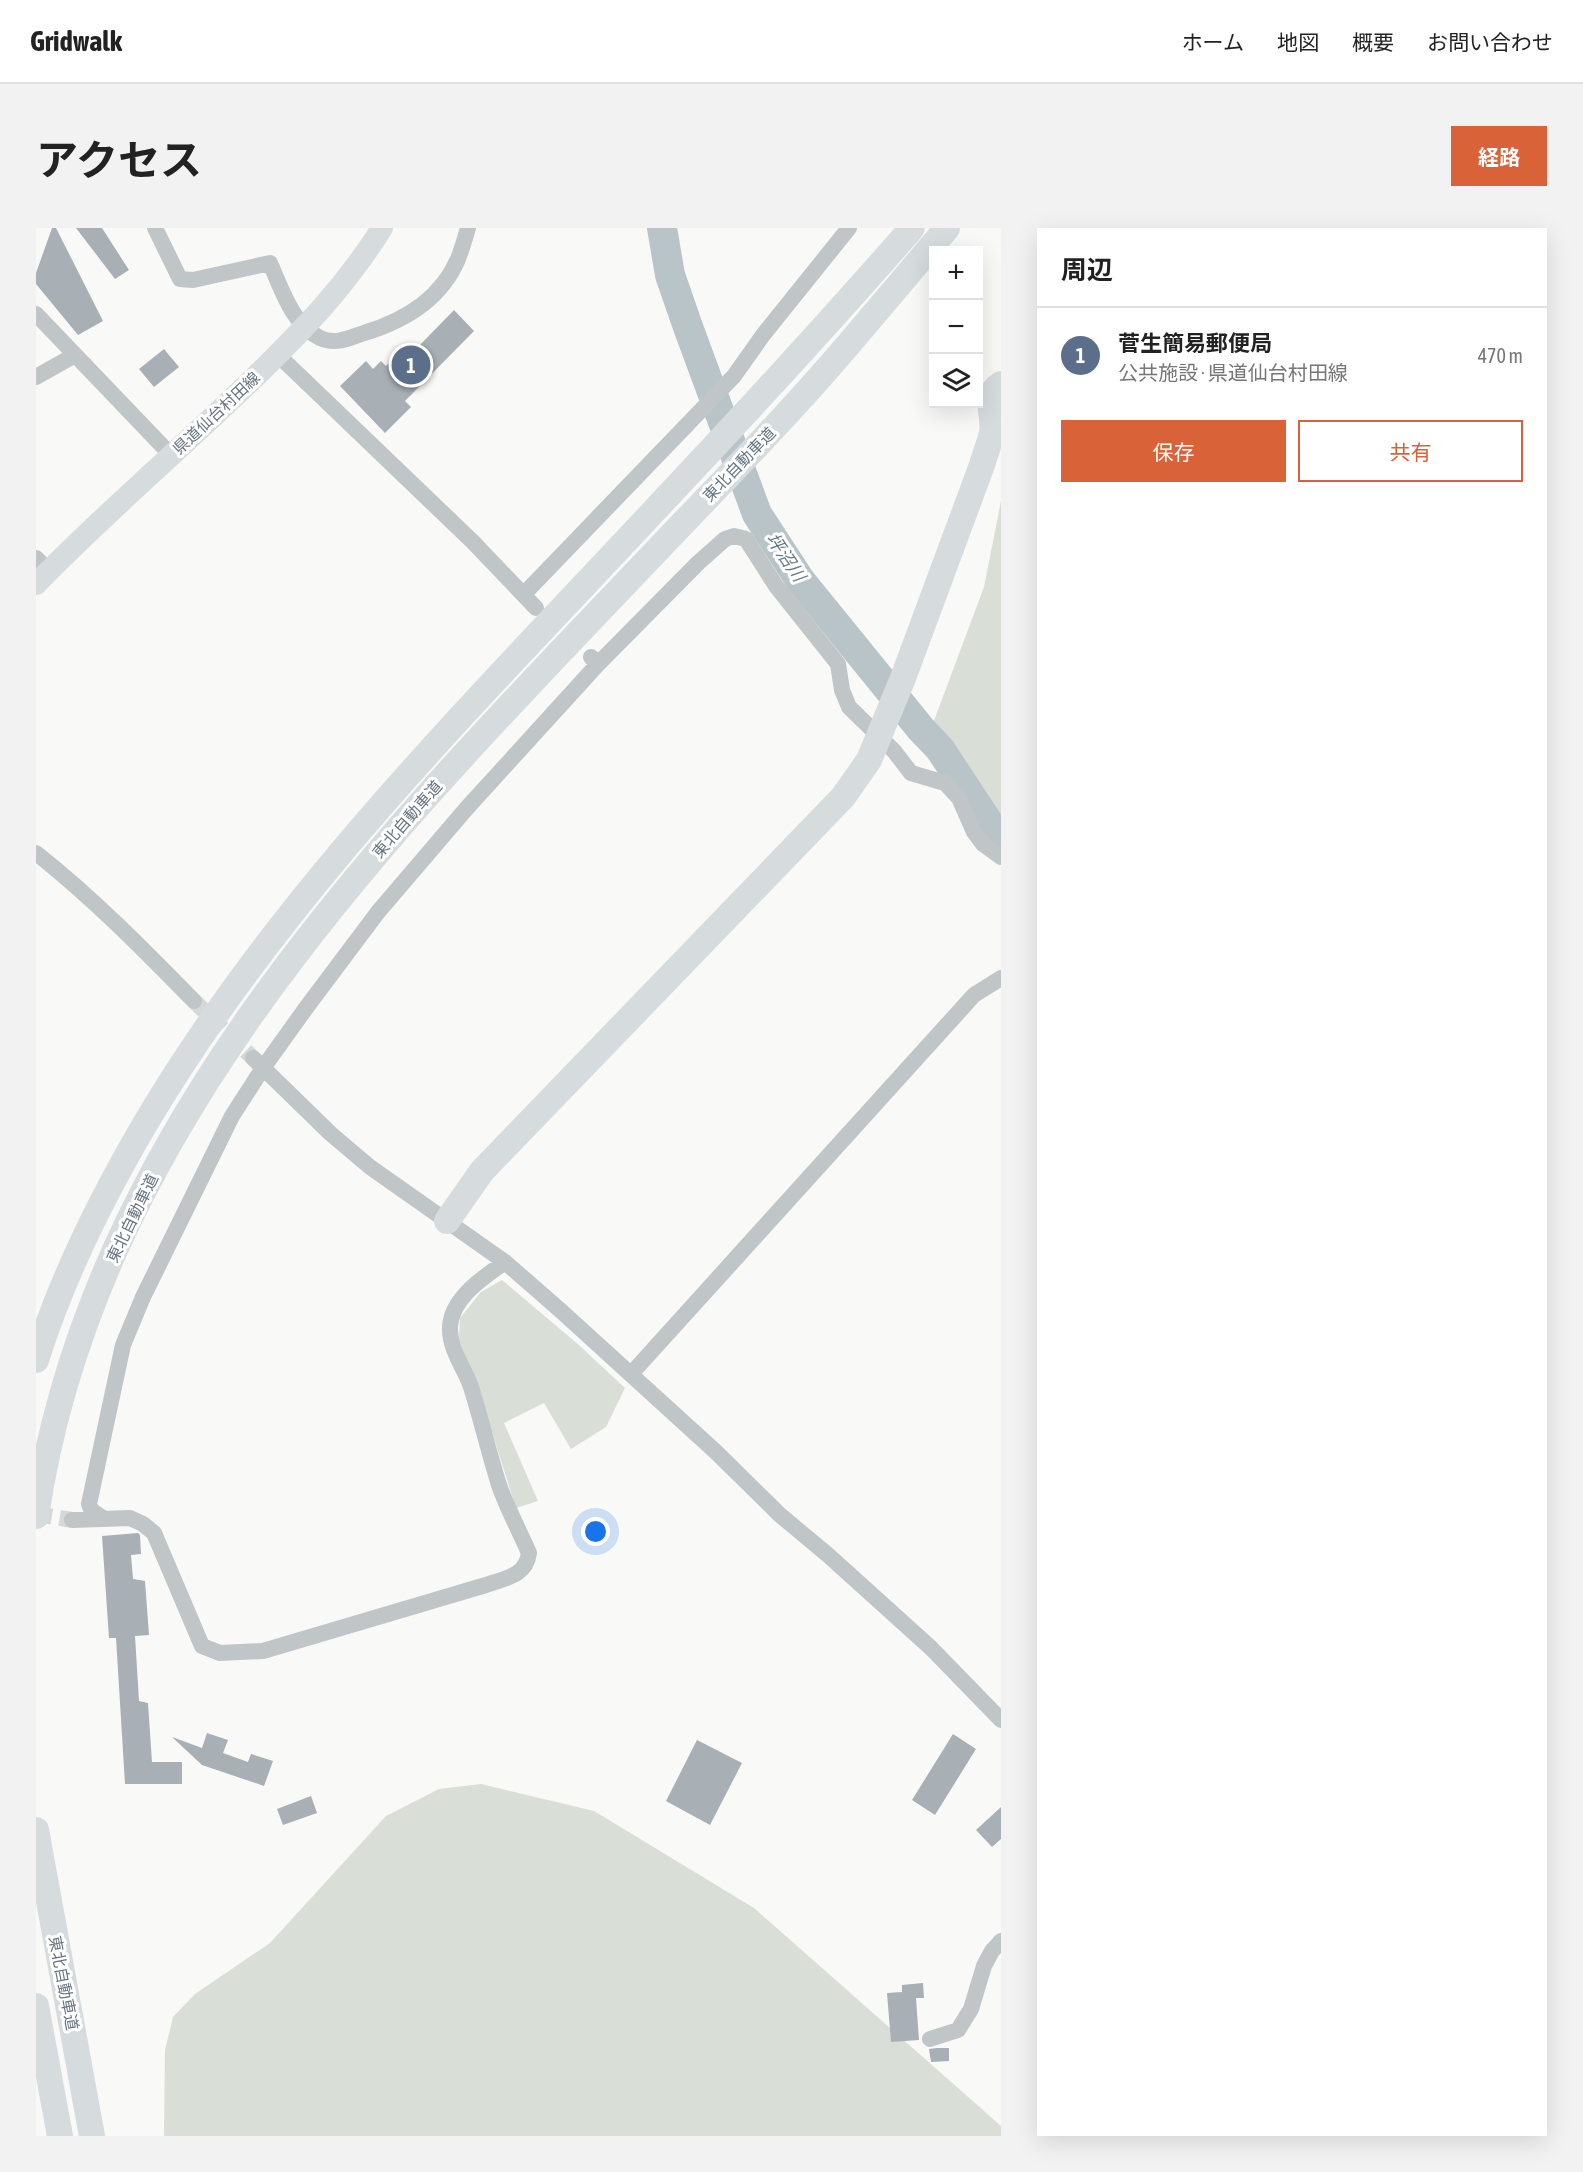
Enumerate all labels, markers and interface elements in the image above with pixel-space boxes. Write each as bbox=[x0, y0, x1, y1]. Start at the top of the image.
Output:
text: Gridwalk bbox=[30, 25, 122, 57]
text: ホーム bbox=[1182, 30, 1244, 54]
text: 地図 bbox=[1277, 30, 1319, 54]
text: 概要 bbox=[1352, 30, 1394, 54]
text: お問い合わせ bbox=[1427, 30, 1553, 54]
button: 経路 bbox=[1451, 126, 1547, 186]
text: アクセス bbox=[36, 136, 202, 184]
map controls bbox=[929, 246, 983, 408]
button: + bbox=[929, 246, 983, 300]
text: 周辺 bbox=[1061, 255, 1113, 285]
button: − bbox=[929, 300, 983, 354]
text: 菅生簡易郵便局 bbox=[1118, 330, 1272, 356]
pin: 1 bbox=[392, 342, 430, 388]
text: 1 bbox=[1076, 344, 1085, 367]
text: 470 m bbox=[1478, 344, 1523, 367]
button: layers bbox=[929, 354, 983, 408]
text: 公共施設 · 県道仙台村田線 bbox=[1118, 361, 1348, 384]
street label: 県道仙台村田線 bbox=[169, 368, 263, 458]
button: 保存 bbox=[1061, 420, 1286, 482]
button: 共有 bbox=[1298, 420, 1523, 482]
street label: 東北自動車道 bbox=[699, 423, 779, 505]
water label: 坪沼川 bbox=[762, 529, 811, 587]
street label: 東北自動車道 bbox=[369, 777, 445, 861]
street label: 東北自動車道 bbox=[103, 1171, 161, 1265]
your location bbox=[581, 1517, 610, 1546]
street label: 東北自動車道 bbox=[46, 1934, 82, 2032]

